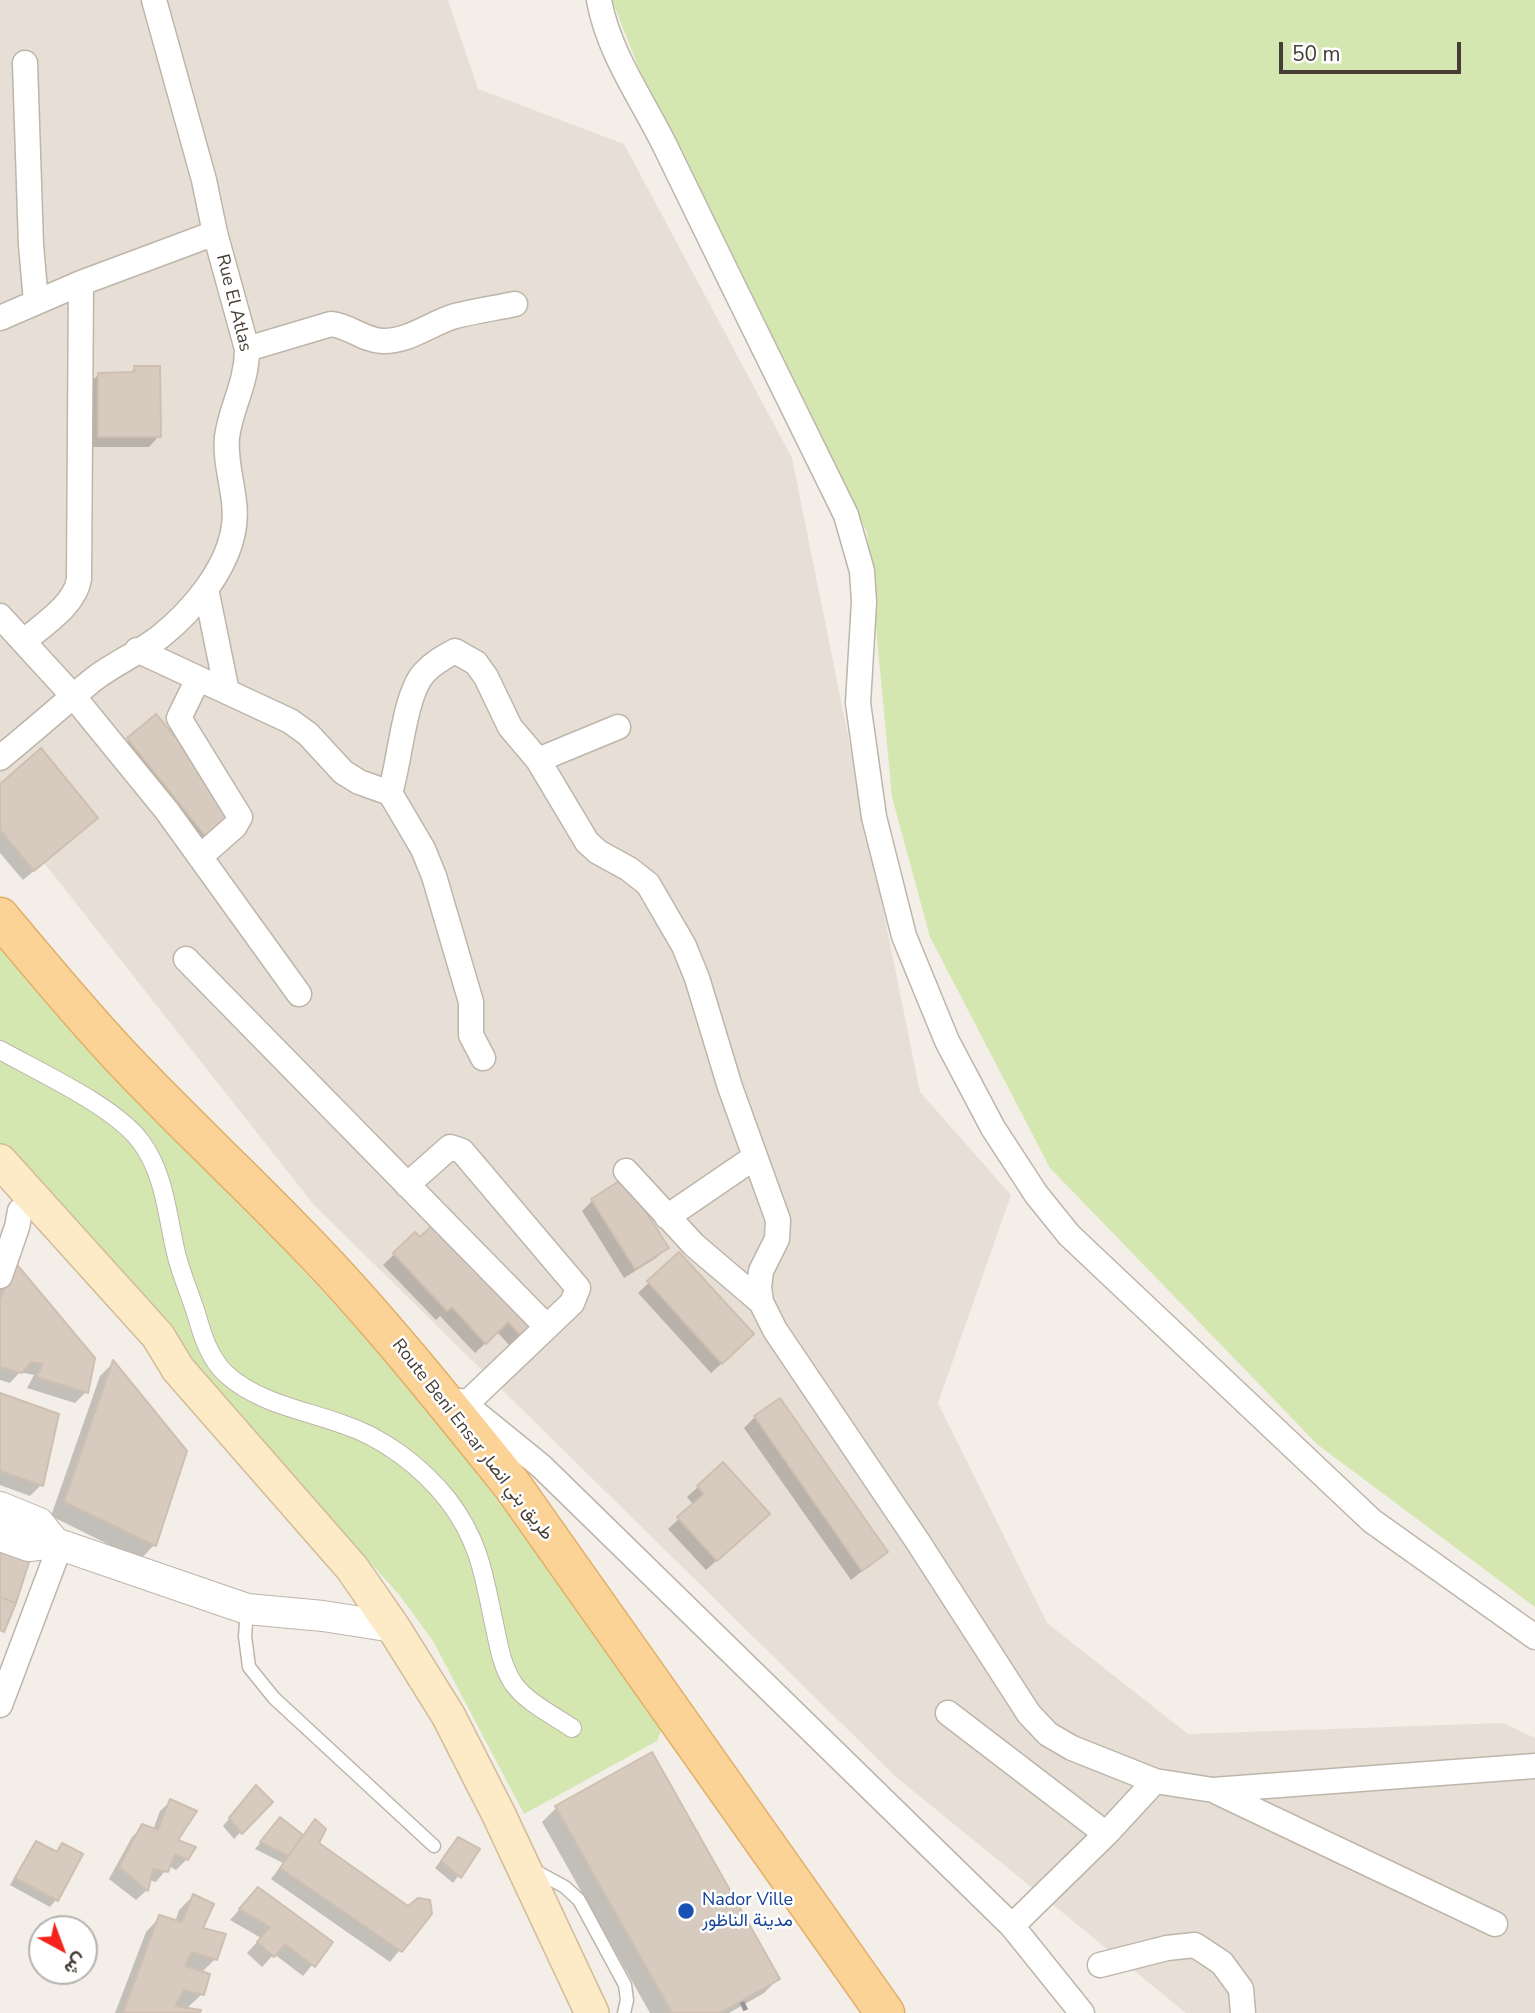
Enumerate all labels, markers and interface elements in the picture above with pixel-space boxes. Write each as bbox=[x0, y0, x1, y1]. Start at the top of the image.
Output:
scale bar bbox=[1283, 28, 1465, 72]
text: 50 m bbox=[1292, 40, 1341, 68]
street label: Rue El Atlas bbox=[210, 252, 256, 354]
street label: Route Beni Ensar طريق بني انصار bbox=[387, 1335, 557, 1545]
place label: Nador Ville مدينة الناظور bbox=[702, 1890, 793, 1932]
marker: Nador Ville مدينة الناظور bbox=[676, 1901, 696, 1921]
north arrow bbox=[28, 1915, 98, 1985]
text: ش bbox=[58, 1947, 93, 1982]

